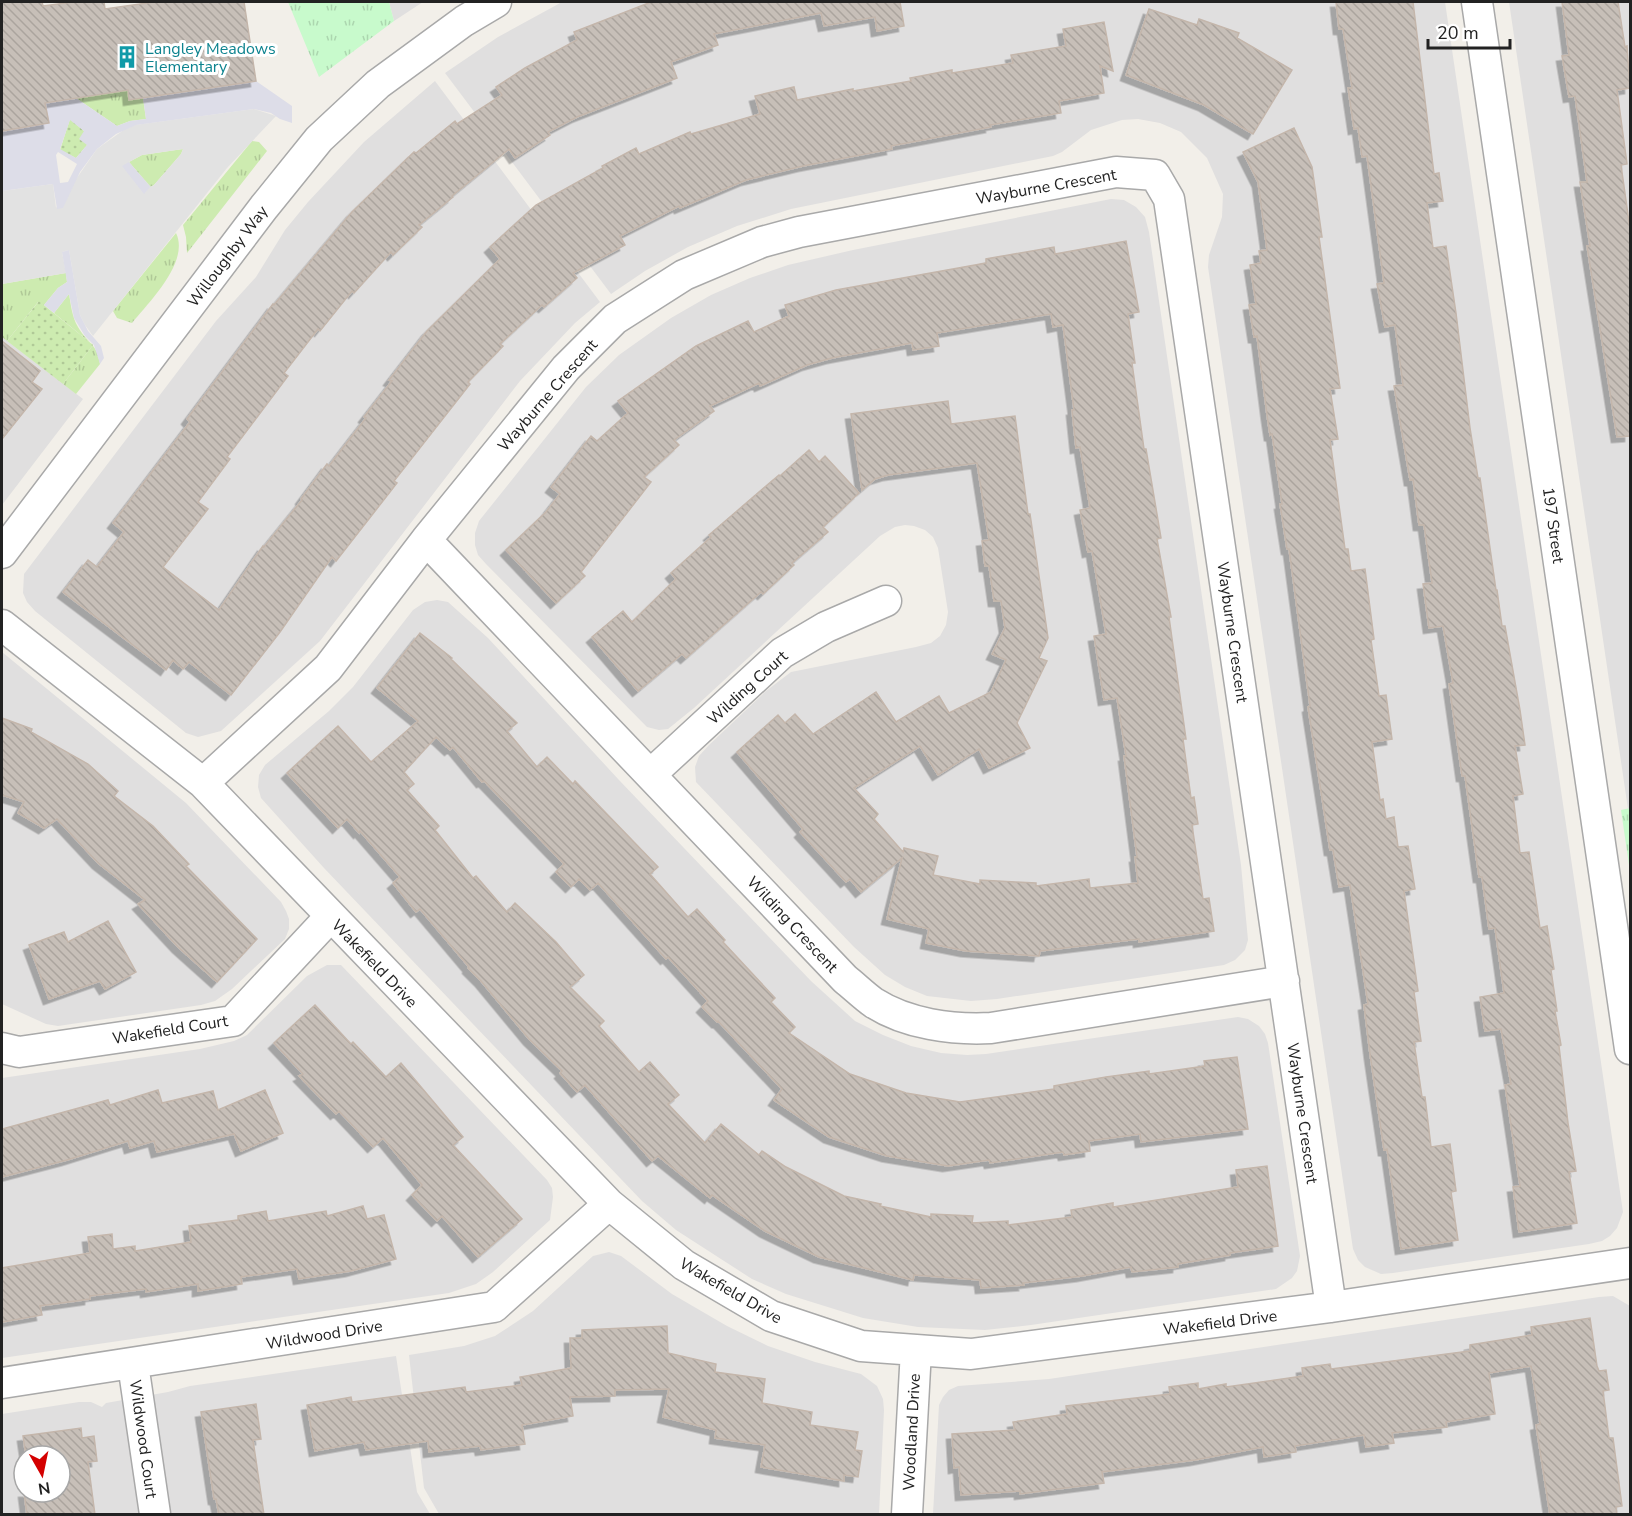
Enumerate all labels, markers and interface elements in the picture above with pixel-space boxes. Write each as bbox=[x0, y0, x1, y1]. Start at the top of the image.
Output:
scale bar bbox=[1428, 12, 1510, 50]
text: 20 m bbox=[1437, 21, 1479, 45]
place label: Langley Meadows Elementary bbox=[145, 38, 276, 78]
building icon: Langley Meadows Elementary bbox=[114, 44, 140, 70]
street label: Wayburne Crescent bbox=[974, 164, 1118, 210]
street label: Willoughby Way bbox=[182, 201, 274, 312]
street label: Wayburne Crescent bbox=[493, 335, 603, 457]
street label: 197 Street bbox=[1537, 486, 1569, 565]
street label: Wayburne Crescent bbox=[1211, 560, 1253, 704]
street label: Wilding Court bbox=[703, 645, 793, 730]
street label: Wilding Crescent bbox=[742, 872, 843, 978]
street label: Wakefield Drive bbox=[326, 915, 422, 1013]
street label: Wakefield Court bbox=[111, 1010, 230, 1050]
street label: Wayburne Crescent bbox=[1281, 1041, 1323, 1185]
street label: Wakefield Drive bbox=[675, 1253, 786, 1329]
street label: Wakefield Drive bbox=[1162, 1305, 1279, 1341]
street label: Wildwood Drive bbox=[264, 1315, 384, 1355]
street label: Woodland Drive bbox=[898, 1373, 926, 1491]
street label: Wildwood Court bbox=[124, 1378, 162, 1500]
north arrow bbox=[12, 1444, 72, 1504]
text: N bbox=[37, 1476, 52, 1500]

